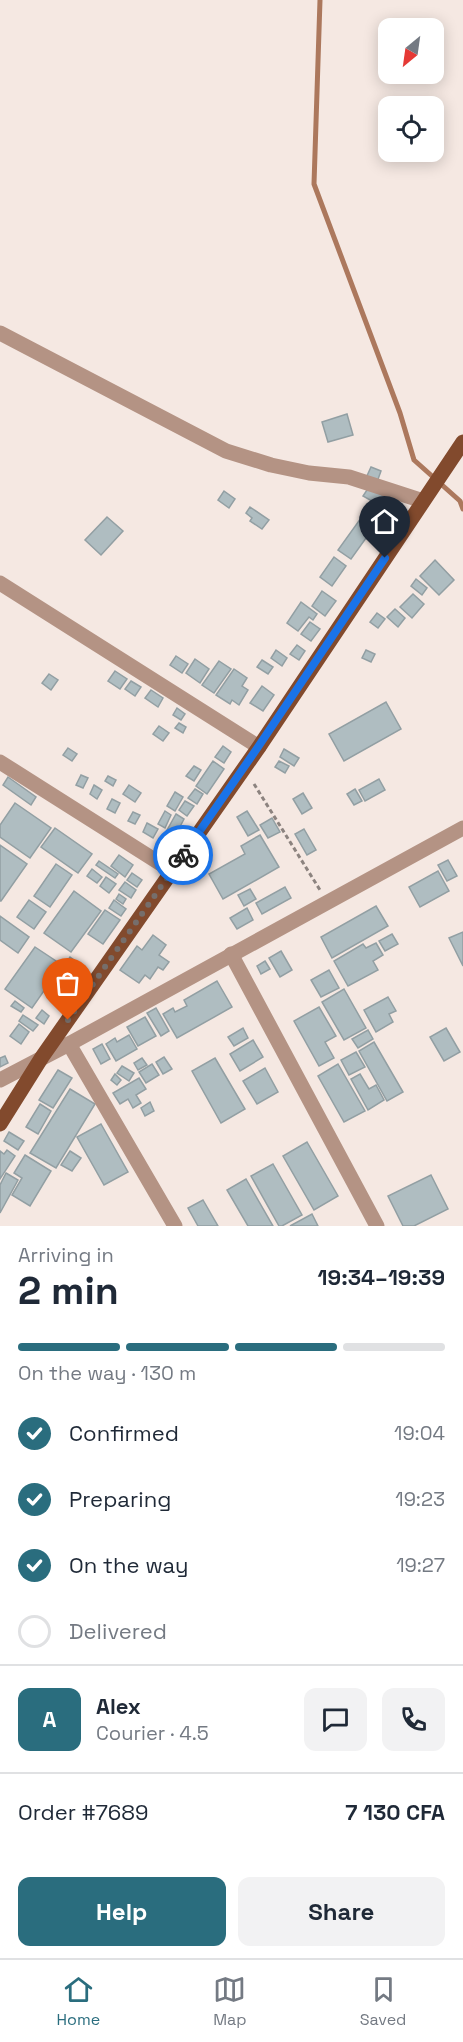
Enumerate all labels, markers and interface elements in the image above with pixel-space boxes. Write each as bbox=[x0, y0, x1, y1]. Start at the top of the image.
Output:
north arrow bbox=[378, 18, 444, 84]
map controls bbox=[378, 18, 444, 162]
button: locate bbox=[378, 96, 444, 162]
pin bbox=[359, 496, 410, 558]
icon: home bbox=[368, 505, 401, 538]
courier bbox=[153, 825, 213, 885]
icon: bike bbox=[167, 839, 200, 872]
pin bbox=[42, 958, 93, 1020]
icon: bag bbox=[51, 967, 84, 1000]
text: Arriving in bbox=[18, 1242, 114, 1268]
text: 19:34–19:39 bbox=[318, 1263, 445, 1291]
text: 2 min bbox=[18, 1266, 119, 1315]
text: On the way · 130 m bbox=[18, 1360, 196, 1386]
icon: check bbox=[18, 1417, 51, 1450]
text: Confirmed bbox=[69, 1419, 179, 1447]
text: 19:04 bbox=[394, 1420, 445, 1446]
icon: check bbox=[18, 1483, 51, 1516]
text: Preparing bbox=[69, 1485, 171, 1513]
text: 19:23 bbox=[395, 1486, 445, 1512]
icon: check bbox=[18, 1549, 51, 1582]
text: On the way bbox=[69, 1551, 188, 1579]
text: 19:27 bbox=[396, 1552, 445, 1578]
text: Delivered bbox=[69, 1617, 167, 1645]
button: chat bbox=[304, 1688, 367, 1751]
button: phone bbox=[382, 1688, 445, 1751]
text: Alex bbox=[96, 1692, 141, 1720]
text: A bbox=[43, 1705, 56, 1733]
text: Courier · 4.5 bbox=[96, 1720, 209, 1746]
text: Order #7689 bbox=[18, 1798, 148, 1826]
text: 7 130 CFA bbox=[345, 1798, 445, 1826]
button: Help bbox=[18, 1877, 226, 1946]
button: Share bbox=[238, 1877, 445, 1946]
tab: Home bbox=[57, 1973, 100, 2030]
tab: Map bbox=[213, 1973, 247, 2030]
tab: Saved bbox=[360, 1973, 406, 2030]

